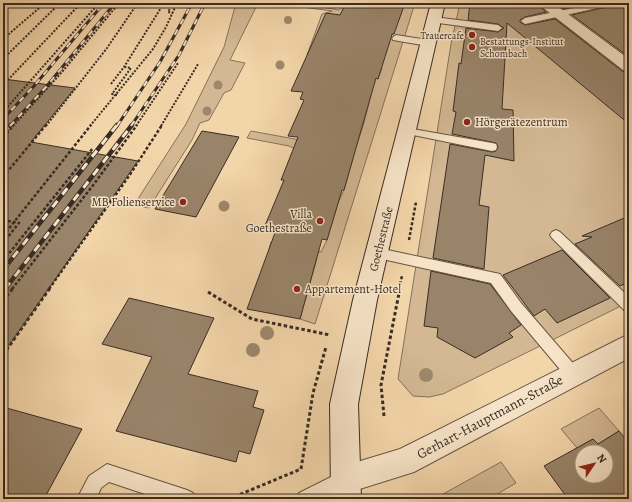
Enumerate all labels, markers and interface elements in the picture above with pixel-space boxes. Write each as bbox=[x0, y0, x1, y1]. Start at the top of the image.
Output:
place label: Trauercafe bbox=[420, 29, 465, 42]
marker: Trauercafe bbox=[467, 30, 477, 40]
place label: Bestattungs-Institut Schombach bbox=[480, 35, 564, 60]
marker: Bestattungs-Institut Schombach bbox=[467, 42, 477, 52]
place label: Hörgerätezentrum bbox=[475, 114, 568, 130]
marker: Hörgerätezentrum bbox=[462, 117, 472, 127]
place label: MB Folienservice bbox=[91, 194, 175, 210]
marker: MB Folienservice bbox=[178, 197, 188, 207]
street label: Goethestraße bbox=[365, 205, 397, 273]
place label: Villa Goethestraße bbox=[246, 206, 312, 236]
marker: Villa Goethestraße bbox=[315, 216, 325, 226]
place label: Appartement-Hotel bbox=[304, 281, 401, 297]
marker: Appartement-Hotel bbox=[292, 284, 302, 294]
street label: Gerhart-Hauptmann-Straße bbox=[414, 370, 566, 464]
north arrow bbox=[574, 444, 614, 484]
text: N bbox=[593, 451, 610, 466]

